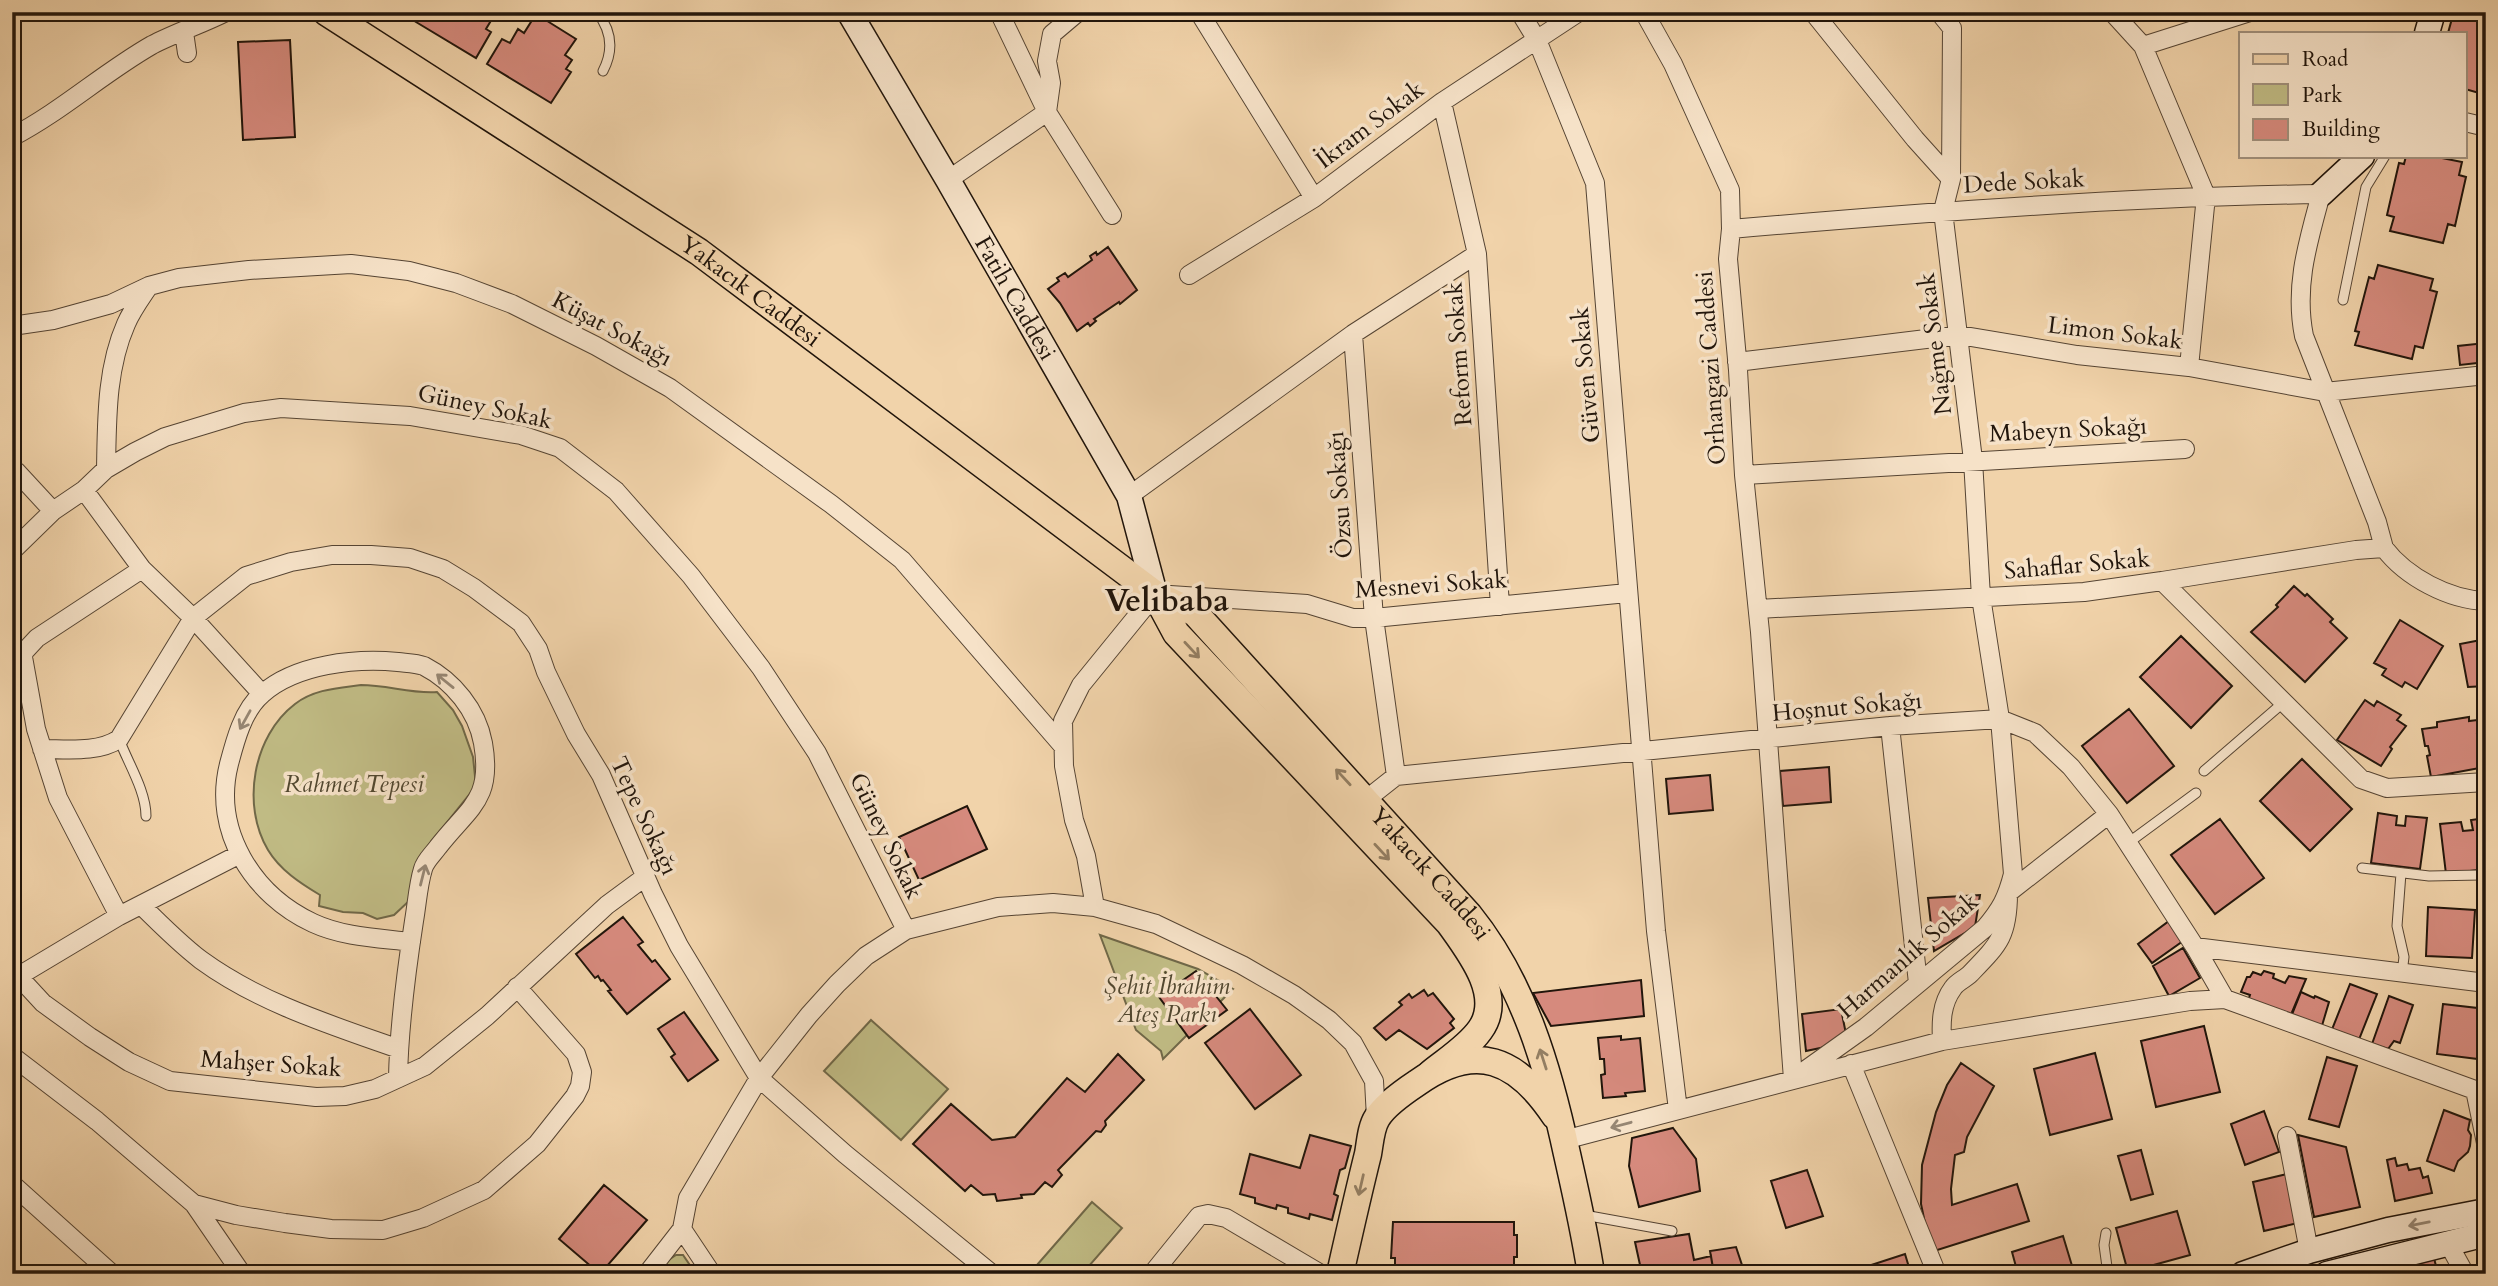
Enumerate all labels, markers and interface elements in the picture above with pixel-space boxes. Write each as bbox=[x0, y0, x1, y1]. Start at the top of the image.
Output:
legend bbox=[2239, 32, 2466, 158]
text: Road bbox=[2302, 45, 2348, 74]
street label: İkram Sokak bbox=[1309, 73, 1431, 177]
text: Park bbox=[2302, 81, 2343, 110]
text: Building bbox=[2302, 115, 2380, 144]
street label: Dede Sokak bbox=[1962, 162, 2086, 202]
street label: Yakacık Caddesi bbox=[673, 227, 828, 355]
street label: Fatih Caddesi bbox=[967, 230, 1064, 366]
street label: Orhangazi Caddesi bbox=[1688, 270, 1734, 466]
street label: Nağme Sokak bbox=[1910, 271, 1960, 417]
street label: Reform Sokak bbox=[1437, 281, 1480, 427]
street label: Küşat Sokağı bbox=[546, 283, 678, 375]
street label: Güven Sokak bbox=[1564, 306, 1608, 444]
street label: Limon Sokak bbox=[2046, 308, 2184, 358]
street label: Güney Sokak bbox=[415, 377, 556, 437]
street label: Mabeyn Sokağı bbox=[1988, 409, 2148, 451]
street label: Özsu Sokağı bbox=[1319, 430, 1361, 560]
street label: Sahaflar Sokak bbox=[2003, 542, 2151, 588]
street label: Mesnevi Sokak bbox=[1354, 563, 1508, 607]
district label: Velibaba bbox=[1105, 579, 1229, 623]
one-way arrow bbox=[1184, 642, 1201, 659]
one-way arrow bbox=[437, 674, 455, 689]
street label: Hoşnut Sokağı bbox=[1771, 684, 1924, 730]
one-way arrow bbox=[237, 709, 251, 730]
street label: Tepe Sokağı bbox=[602, 751, 686, 881]
street label: Güney Sokak bbox=[841, 767, 931, 905]
park label: Rahmet Tepesi bbox=[284, 768, 424, 801]
one-way arrow bbox=[1335, 769, 1352, 786]
street label: Yakacık Caddesi bbox=[1362, 800, 1499, 947]
one-way arrow bbox=[1373, 843, 1390, 860]
one-way arrow bbox=[416, 864, 430, 887]
street label: Harmanlık Sokak bbox=[1830, 885, 1986, 1026]
park label: Şehit İbrahim Ateş Parkı bbox=[1104, 970, 1230, 1031]
street label: Mahşer Sokak bbox=[199, 1043, 343, 1085]
one-way arrow bbox=[1536, 1049, 1549, 1071]
one-way arrow bbox=[1610, 1119, 1633, 1132]
one-way arrow bbox=[1353, 1173, 1367, 1196]
one-way arrow bbox=[2408, 1217, 2431, 1231]

